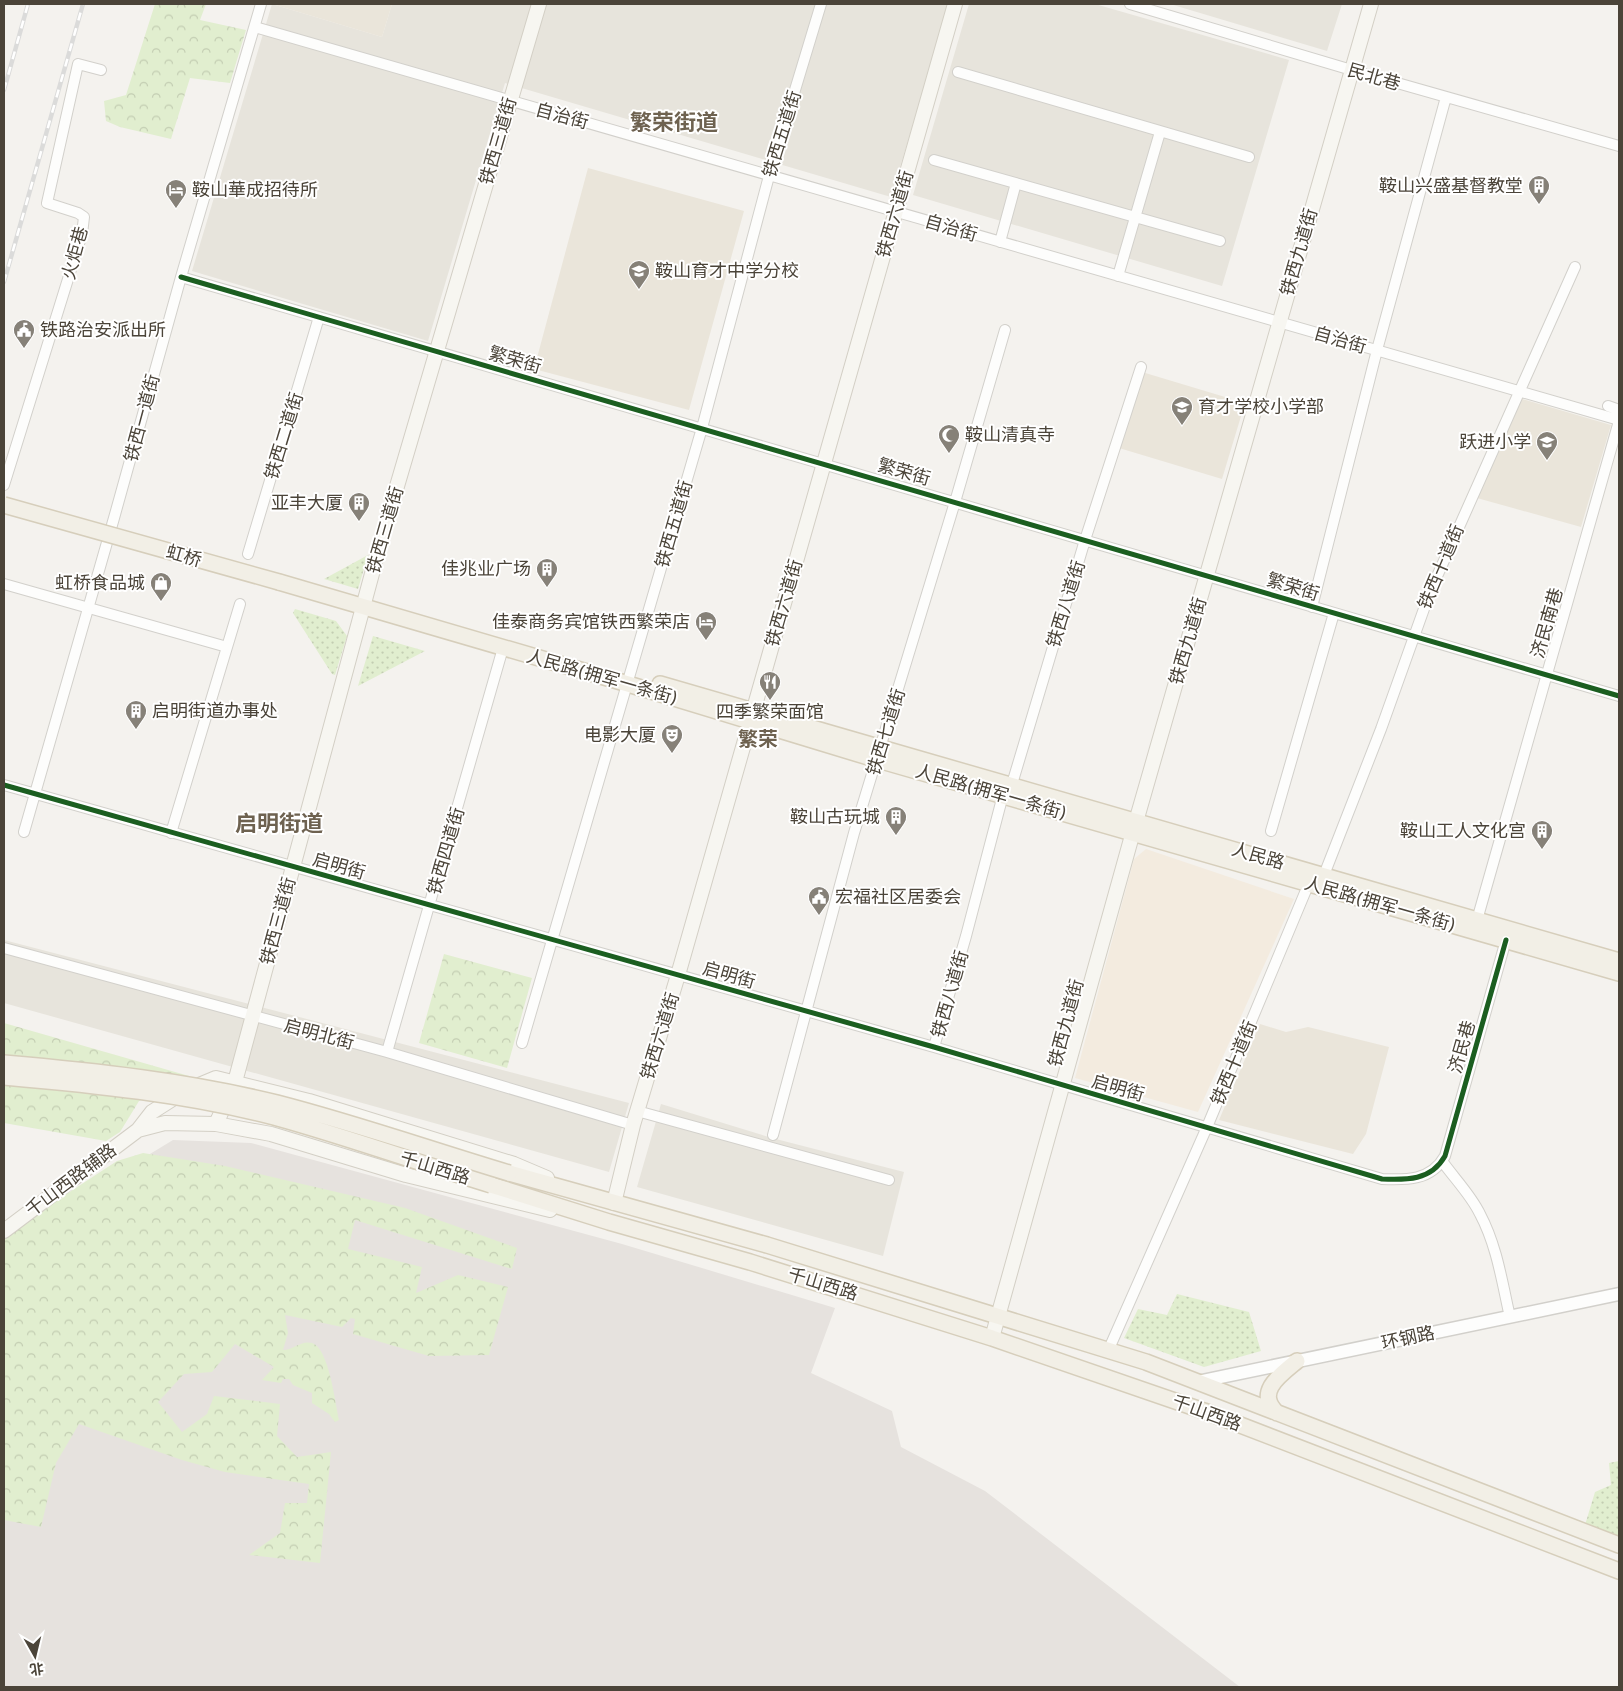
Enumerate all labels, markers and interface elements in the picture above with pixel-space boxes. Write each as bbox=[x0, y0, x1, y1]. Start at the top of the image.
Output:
street label: 民北巷 bbox=[1344, 60, 1403, 97]
street label: 铁西五道街 bbox=[759, 88, 808, 181]
street label: 铁西三道街 bbox=[476, 95, 523, 188]
street label: 自治街 bbox=[533, 99, 591, 136]
district label: 繁荣街道 bbox=[630, 111, 718, 138]
street label: 铁西六道街 bbox=[873, 168, 920, 261]
building icon: 鞍山兴盛基督教堂 bbox=[1527, 174, 1551, 205]
place label: 鞍山兴盛基督教堂 bbox=[1379, 176, 1523, 199]
hotel icon: 鞍山華成招待所 bbox=[164, 178, 188, 209]
place label: 鞍山華成招待所 bbox=[192, 180, 318, 203]
street label: 铁西九道街 bbox=[1277, 206, 1324, 299]
street label: 自治街 bbox=[921, 211, 980, 248]
street label: 火炬巷 bbox=[58, 224, 95, 282]
school or university icon: 鞍山育才中学分校 bbox=[627, 259, 651, 290]
place label: 鞍山育才中学分校 bbox=[655, 261, 799, 284]
public building icon: 铁路治安派出所 bbox=[12, 318, 36, 349]
place label: 铁路治安派出所 bbox=[40, 320, 166, 343]
street label: 自治街 bbox=[1310, 323, 1369, 360]
street label: 繁荣街 bbox=[485, 343, 544, 380]
street label: 铁西一道街 bbox=[121, 372, 166, 465]
street label: 铁西二道街 bbox=[261, 390, 310, 483]
school or university icon: 育才学校小学部 bbox=[1170, 395, 1194, 426]
place label: 育才学校小学部 bbox=[1198, 397, 1324, 420]
mosque icon: 鞍山清真寺 bbox=[937, 423, 961, 454]
place label: 鞍山清真寺 bbox=[965, 425, 1055, 448]
school or university icon: 跃进小学 bbox=[1535, 430, 1559, 461]
place label: 跃进小学 bbox=[1459, 432, 1531, 455]
street label: 繁荣街 bbox=[874, 455, 933, 492]
street label: 铁西五道街 bbox=[652, 478, 699, 571]
street label: 铁西三道街 bbox=[363, 484, 410, 577]
building icon: 亚丰大厦 bbox=[347, 491, 371, 522]
place label: 亚丰大厦 bbox=[271, 493, 343, 516]
street label: 铁西十道街 bbox=[1414, 522, 1471, 614]
street label: 虹桥 bbox=[163, 541, 204, 573]
building icon: 佳兆业广场 bbox=[535, 557, 559, 588]
street label: 铁西六道街 bbox=[762, 557, 809, 650]
street label: 铁西八道街 bbox=[1043, 558, 1092, 651]
place label: 佳兆业广场 bbox=[441, 559, 531, 582]
street label: 繁荣街 bbox=[1263, 570, 1322, 607]
shop icon: 虹桥食品城 bbox=[149, 571, 173, 602]
place label: 虹桥食品城 bbox=[55, 573, 145, 596]
street label: 济民南巷 bbox=[1527, 586, 1569, 661]
street label: 铁西九道街 bbox=[1166, 595, 1213, 688]
hotel icon: 佳泰商务宾馆铁西繁荣店 bbox=[694, 610, 718, 641]
place label: 佳泰商务宾馆铁西繁荣店 bbox=[492, 612, 690, 635]
street label: 人民路(拥军一条街) bbox=[523, 646, 680, 711]
restaurant icon: 四季繁荣面馆 bbox=[758, 670, 782, 701]
street label: 铁西七道街 bbox=[863, 686, 912, 779]
building icon: 启明街道办事处 bbox=[124, 699, 148, 730]
place label: 启明街道办事处 bbox=[152, 701, 278, 724]
place label: 四季繁荣面馆 bbox=[716, 702, 824, 725]
theatre icon: 电影大厦 bbox=[660, 723, 684, 754]
place label: 电影大厦 bbox=[584, 725, 656, 748]
district label: 繁荣 bbox=[738, 728, 778, 754]
street label: 人民路(拥军一条街) bbox=[912, 761, 1069, 826]
street label: 铁西四道街 bbox=[424, 805, 471, 898]
building icon: 鞍山古玩城 bbox=[884, 805, 908, 836]
place label: 鞍山古玩城 bbox=[790, 807, 880, 830]
district label: 启明街道 bbox=[235, 812, 323, 839]
building icon: 鞍山工人文化宫 bbox=[1530, 819, 1554, 850]
place label: 鞍山工人文化宫 bbox=[1400, 821, 1526, 844]
street label: 人民路 bbox=[1228, 839, 1287, 876]
street label: 启明街 bbox=[309, 849, 368, 886]
street label: 人民路(拥军一条街) bbox=[1301, 873, 1458, 938]
street label: 铁西三道街 bbox=[257, 875, 302, 968]
public building icon: 宏福社区居委会 bbox=[807, 885, 831, 916]
place label: 宏福社区居委会 bbox=[835, 887, 961, 910]
street label: 铁西八道街 bbox=[928, 948, 975, 1041]
street label: 启明街 bbox=[699, 958, 758, 995]
street label: 铁西九道街 bbox=[1045, 977, 1090, 1070]
street label: 铁西六道街 bbox=[637, 990, 686, 1083]
street label: 启明北街 bbox=[281, 1015, 356, 1056]
street label: 铁西十道街 bbox=[1207, 1018, 1264, 1110]
street label: 济民巷 bbox=[1445, 1018, 1482, 1077]
street label: 启明街 bbox=[1088, 1071, 1147, 1108]
street label: 千山西路辅路 bbox=[22, 1140, 122, 1223]
street label: 千山西路 bbox=[397, 1148, 472, 1191]
street label: 千山西路 bbox=[785, 1264, 860, 1307]
street label: 环钢路 bbox=[1380, 1323, 1437, 1356]
street label: 千山西路 bbox=[1169, 1391, 1244, 1438]
north arrow bbox=[10, 1631, 60, 1681]
text: 北 bbox=[28, 1658, 45, 1677]

